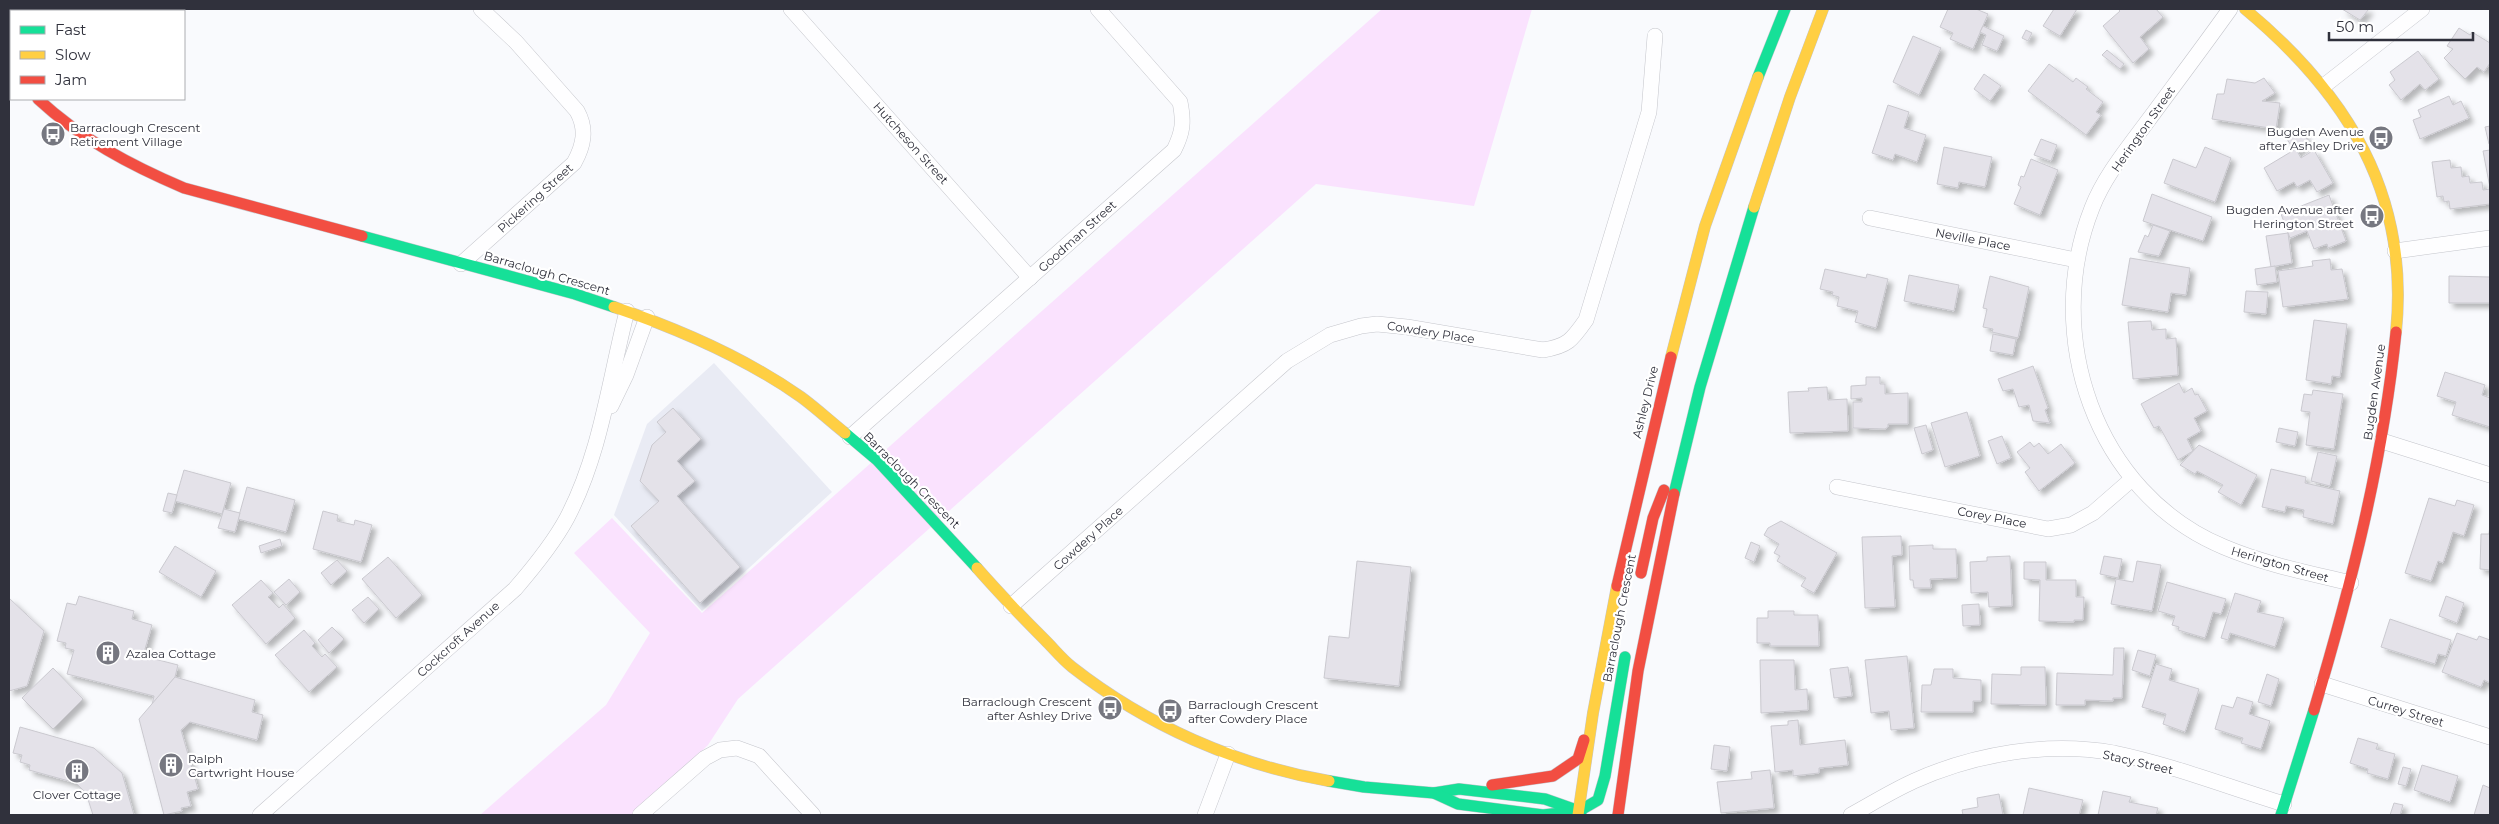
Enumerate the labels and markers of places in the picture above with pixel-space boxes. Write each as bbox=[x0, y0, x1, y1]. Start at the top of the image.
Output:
place label: Barraclough Crescent Retirement Village bbox=[70, 120, 200, 149]
bus stop icon: Barraclough Crescent Retirement Village bbox=[40, 121, 66, 147]
place label: Bugden Avenue after Ashley Drive bbox=[2259, 124, 2364, 153]
bus stop icon: Bugden Avenue after Ashley Drive bbox=[2368, 125, 2394, 151]
place label: Bugden Avenue after Herington Street bbox=[2226, 202, 2354, 231]
bus stop icon: Bugden Avenue after Herington Street bbox=[2359, 203, 2385, 229]
building icon: Azalea Cottage bbox=[95, 640, 121, 666]
place label: Azalea Cottage bbox=[126, 646, 216, 661]
place label: Barraclough Crescent after Ashley Drive bbox=[962, 694, 1092, 723]
bus stop icon: Barraclough Crescent after Ashley Drive bbox=[1097, 695, 1123, 721]
place label: Barraclough Crescent after Cowdery Place bbox=[1188, 697, 1318, 726]
bus stop icon: Barraclough Crescent after Cowdery Place bbox=[1157, 698, 1183, 724]
place label: Ralph Cartwright House bbox=[188, 751, 295, 780]
building icon: Ralph Cartwright House bbox=[158, 752, 184, 778]
building icon: Clover Cottage bbox=[64, 758, 90, 784]
place label: Clover Cottage bbox=[33, 787, 121, 802]

